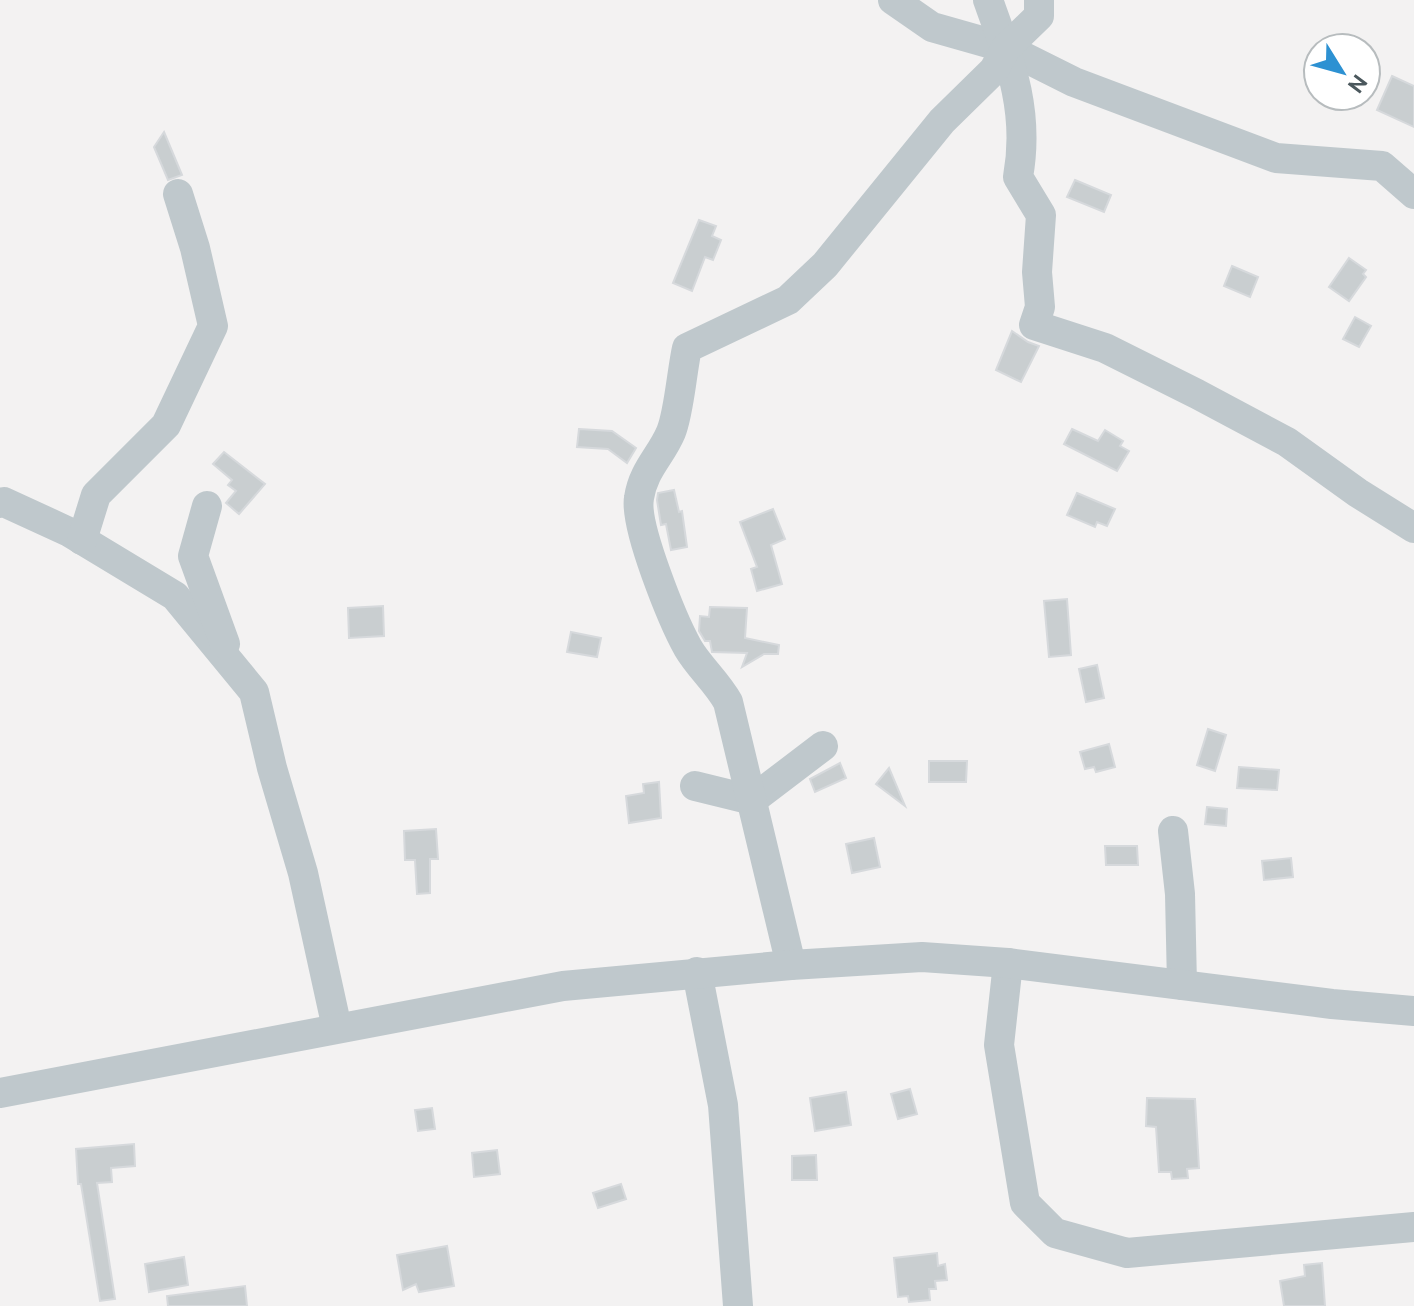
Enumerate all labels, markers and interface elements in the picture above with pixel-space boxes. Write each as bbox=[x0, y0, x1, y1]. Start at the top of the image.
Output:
north arrow bbox=[1302, 32, 1382, 112]
text: N bbox=[1343, 70, 1373, 98]

